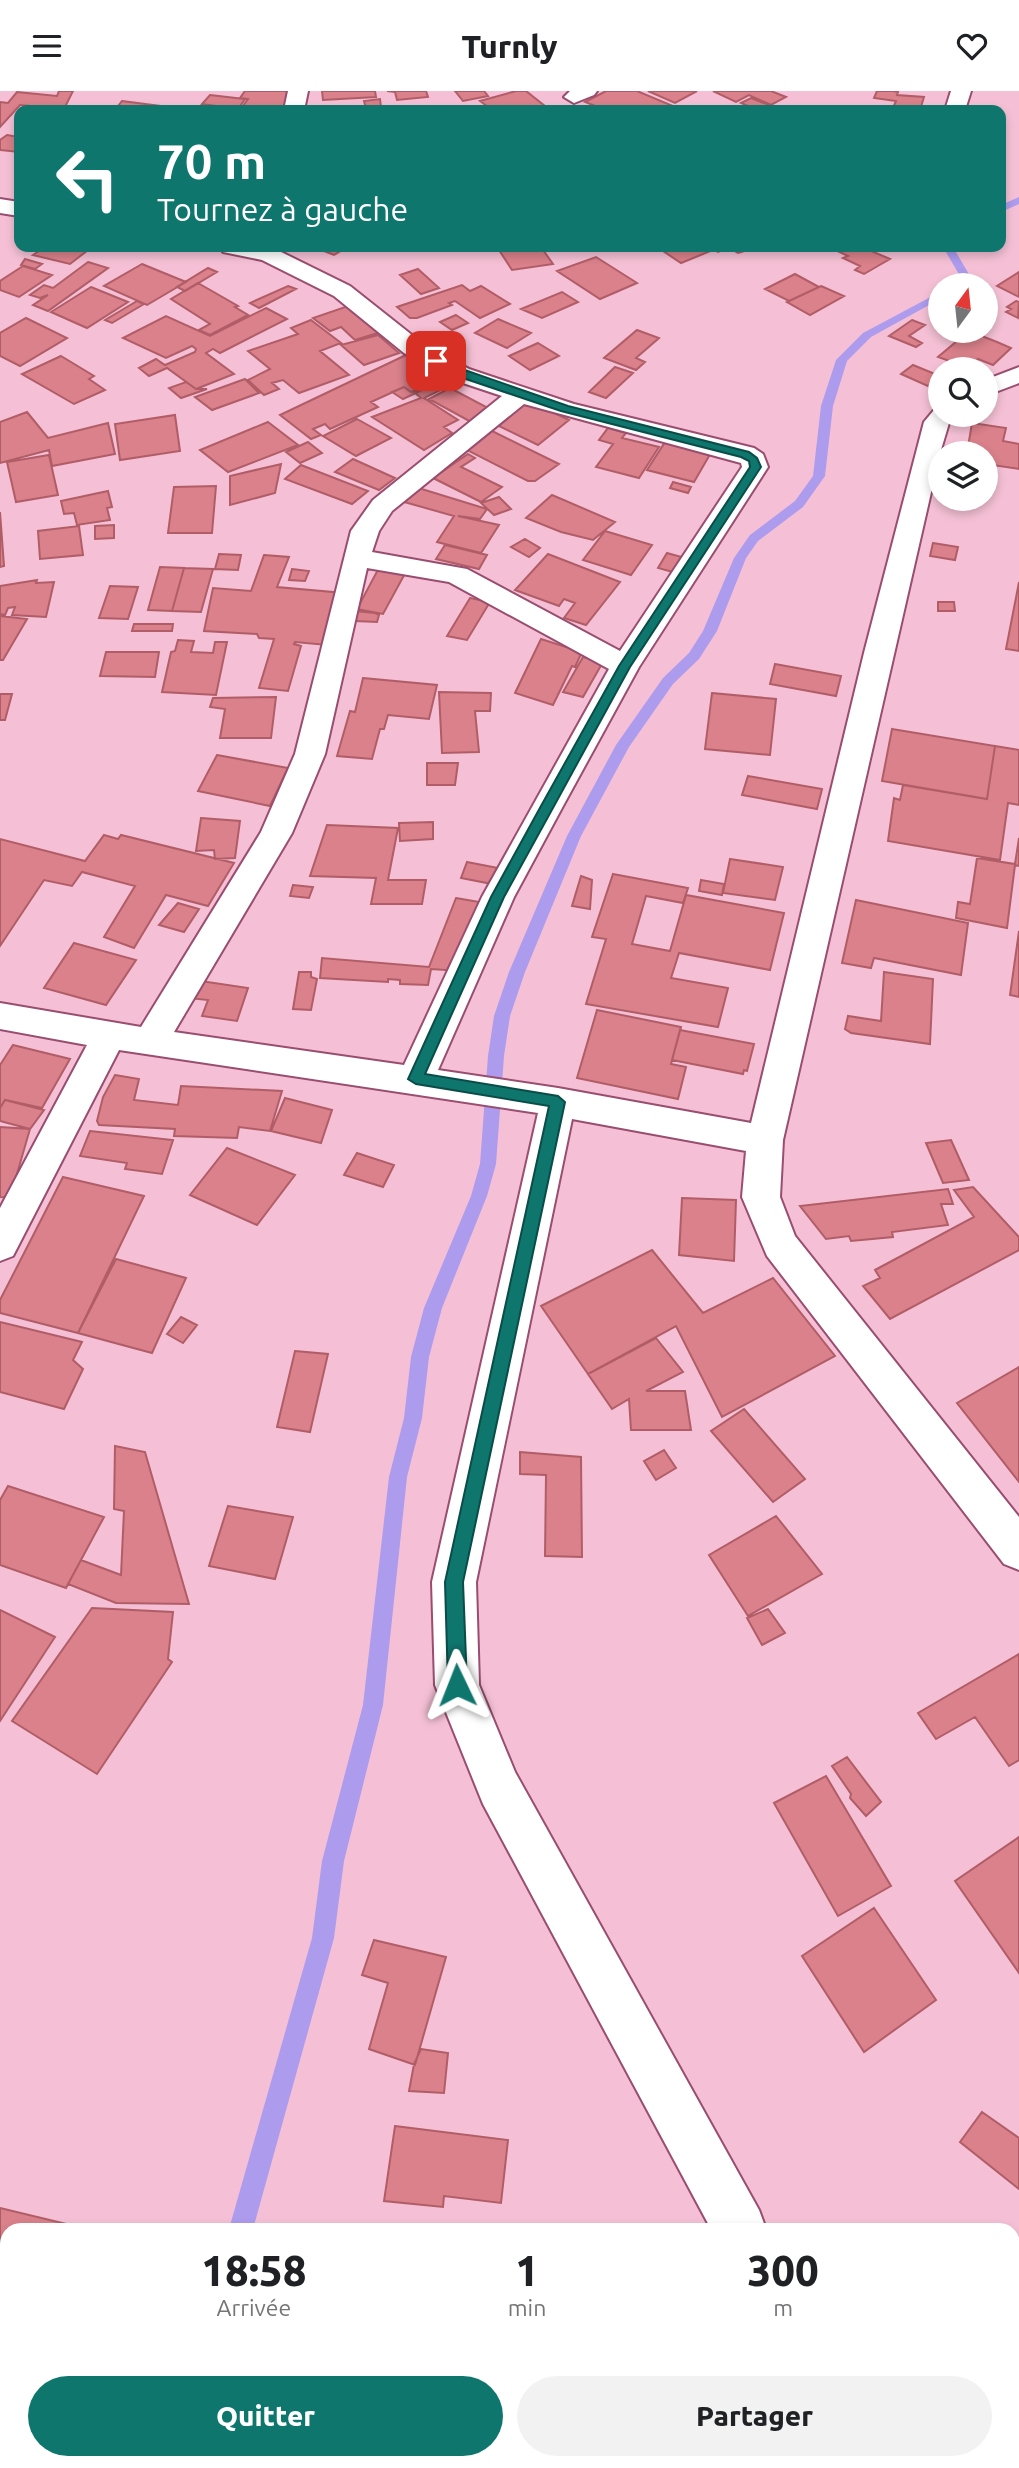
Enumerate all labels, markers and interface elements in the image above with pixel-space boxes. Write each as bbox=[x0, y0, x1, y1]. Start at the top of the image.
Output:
icon: menu bbox=[28, 27, 66, 65]
icon: heart bbox=[953, 27, 991, 65]
text: Turnly bbox=[462, 28, 557, 64]
icon: left bbox=[42, 133, 133, 224]
text: 70 m bbox=[157, 133, 266, 188]
text: Tournez à gauche bbox=[157, 191, 408, 227]
north arrow bbox=[928, 273, 998, 343]
map controls bbox=[928, 273, 998, 511]
pin bbox=[406, 331, 466, 391]
icon: arrive bbox=[417, 342, 455, 380]
button: search bbox=[928, 357, 998, 427]
button: layers bbox=[928, 441, 998, 511]
position arrow bbox=[420, 1648, 494, 1722]
text: 18:58 bbox=[201, 2247, 306, 2294]
text: 1 bbox=[515, 2247, 539, 2294]
text: 300 bbox=[748, 2247, 819, 2294]
text: Arrivée bbox=[217, 2295, 291, 2320]
text: min bbox=[508, 2295, 546, 2320]
text: m bbox=[773, 2295, 793, 2320]
button: Quitter bbox=[28, 2376, 503, 2456]
button: Partager bbox=[517, 2376, 992, 2456]

